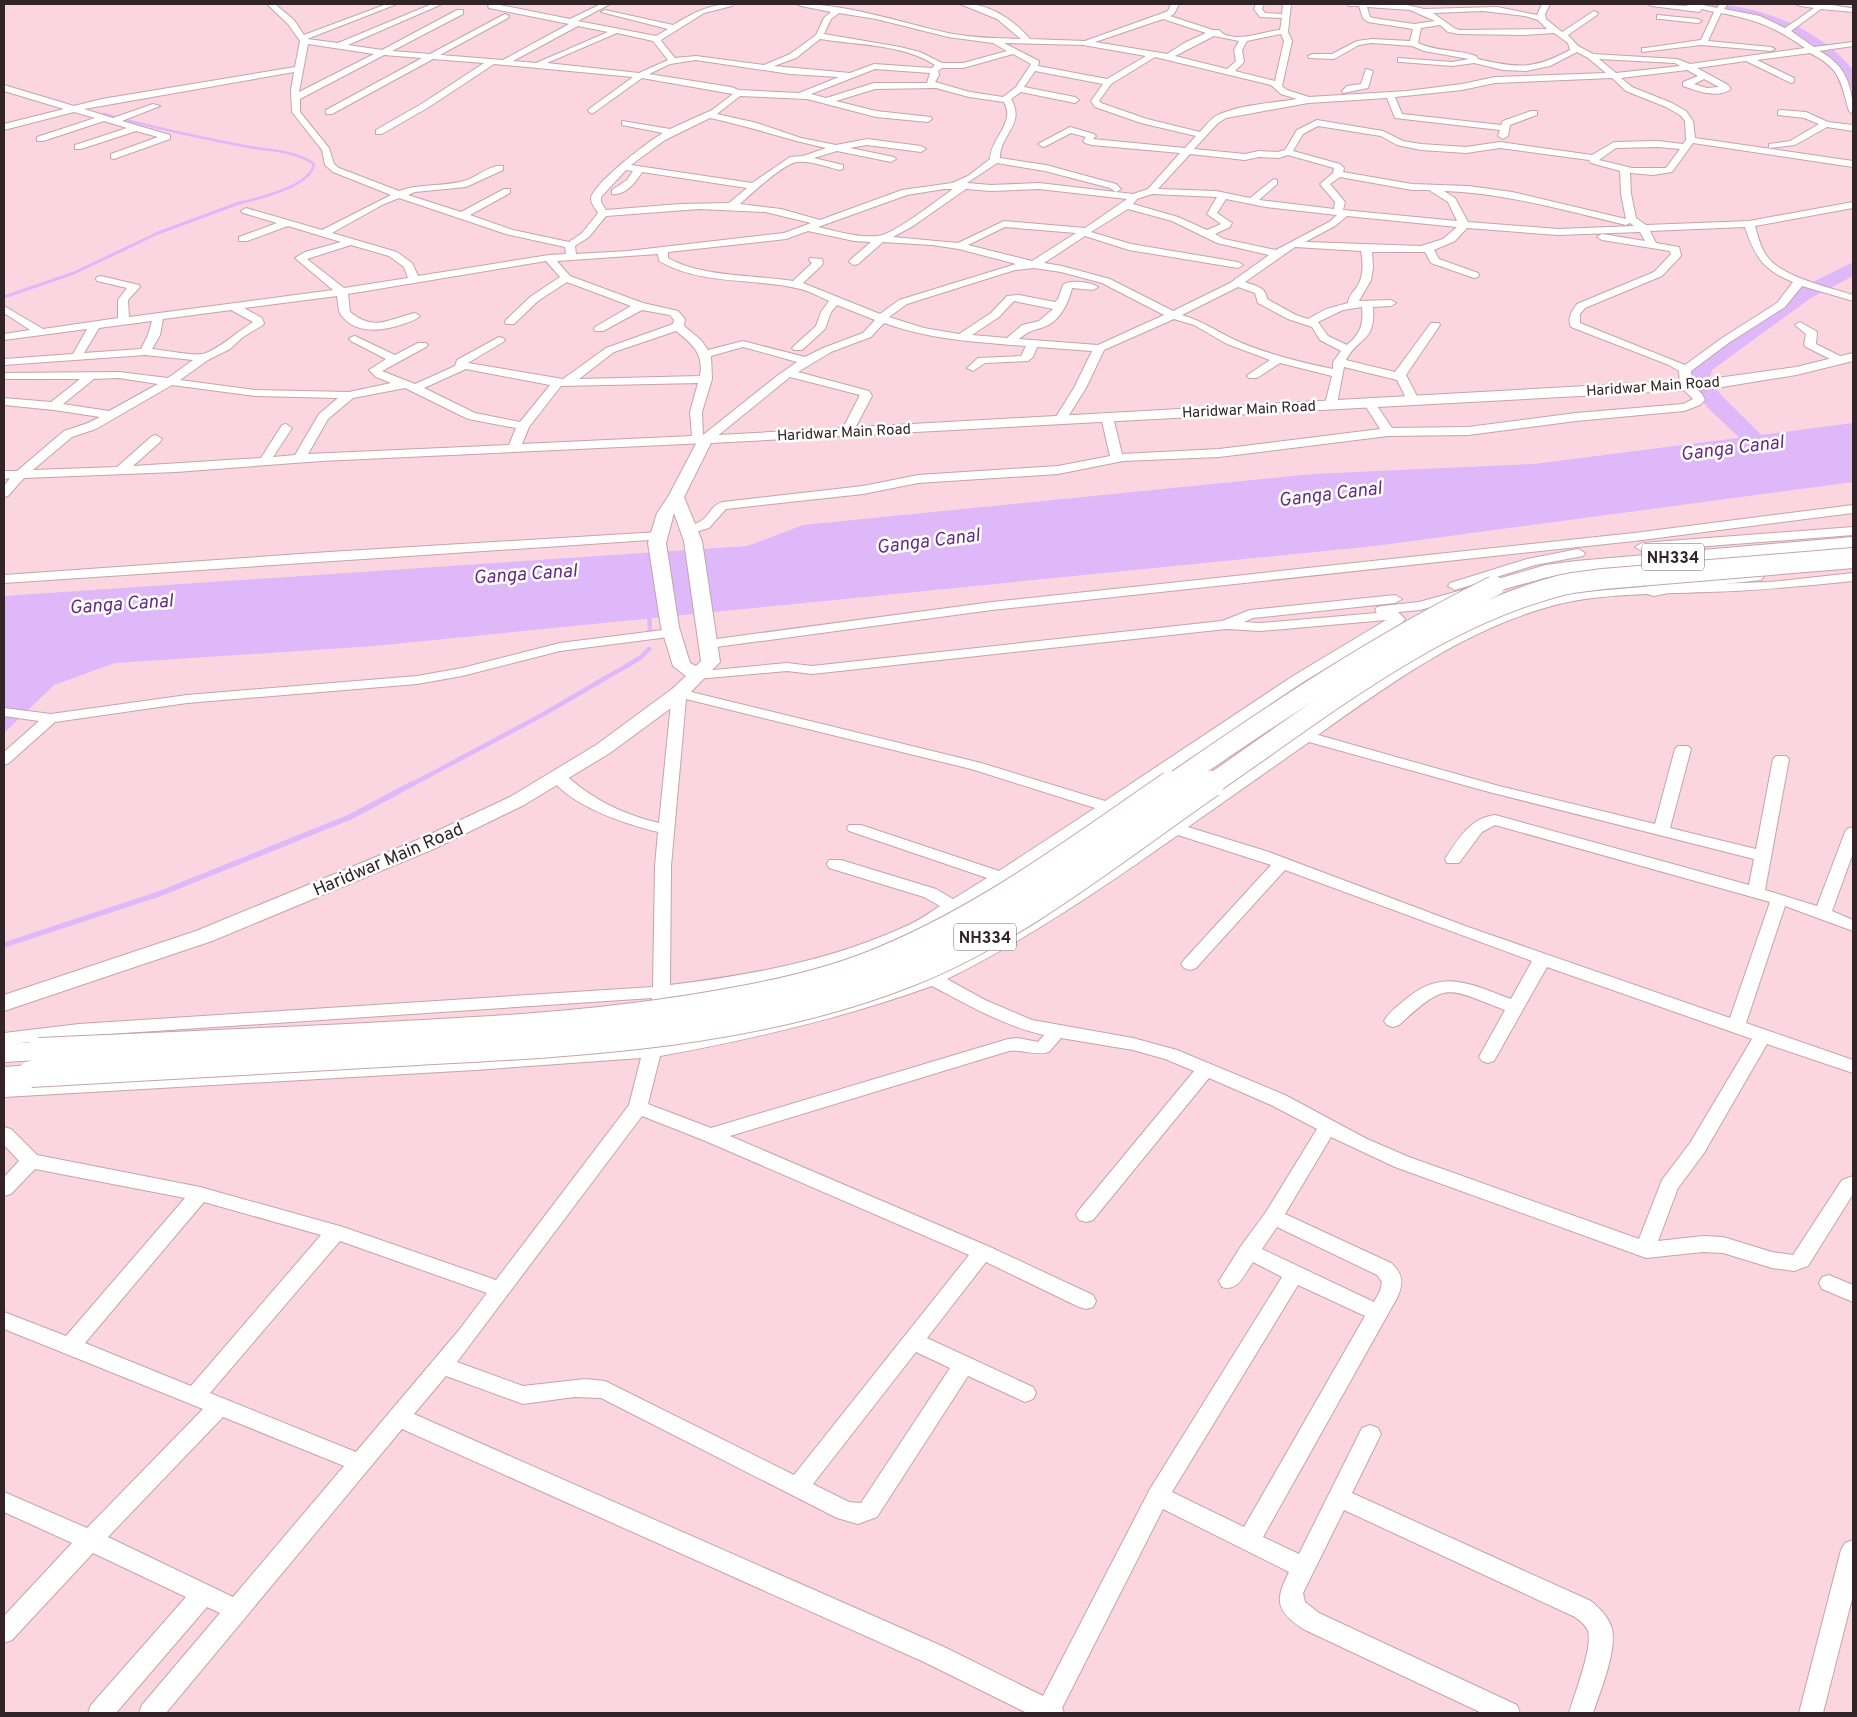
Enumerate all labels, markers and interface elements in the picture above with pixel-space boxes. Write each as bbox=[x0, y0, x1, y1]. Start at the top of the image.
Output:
street label: Haridwar Main Road bbox=[1586, 373, 1721, 402]
street label: Haridwar Main Road bbox=[1182, 397, 1317, 423]
street label: Haridwar Main Road bbox=[777, 420, 912, 446]
water label: Ganga Canal bbox=[1679, 431, 1786, 467]
water label: Ganga Canal bbox=[1277, 477, 1384, 513]
water label: Ganga Canal bbox=[875, 524, 982, 560]
road number: NH334 bbox=[1642, 544, 1704, 570]
water label: Ganga Canal bbox=[473, 559, 579, 591]
water label: Ganga Canal bbox=[69, 589, 175, 621]
street label: Haridwar Main Road bbox=[310, 818, 467, 902]
road number: NH334 bbox=[954, 924, 1016, 950]

